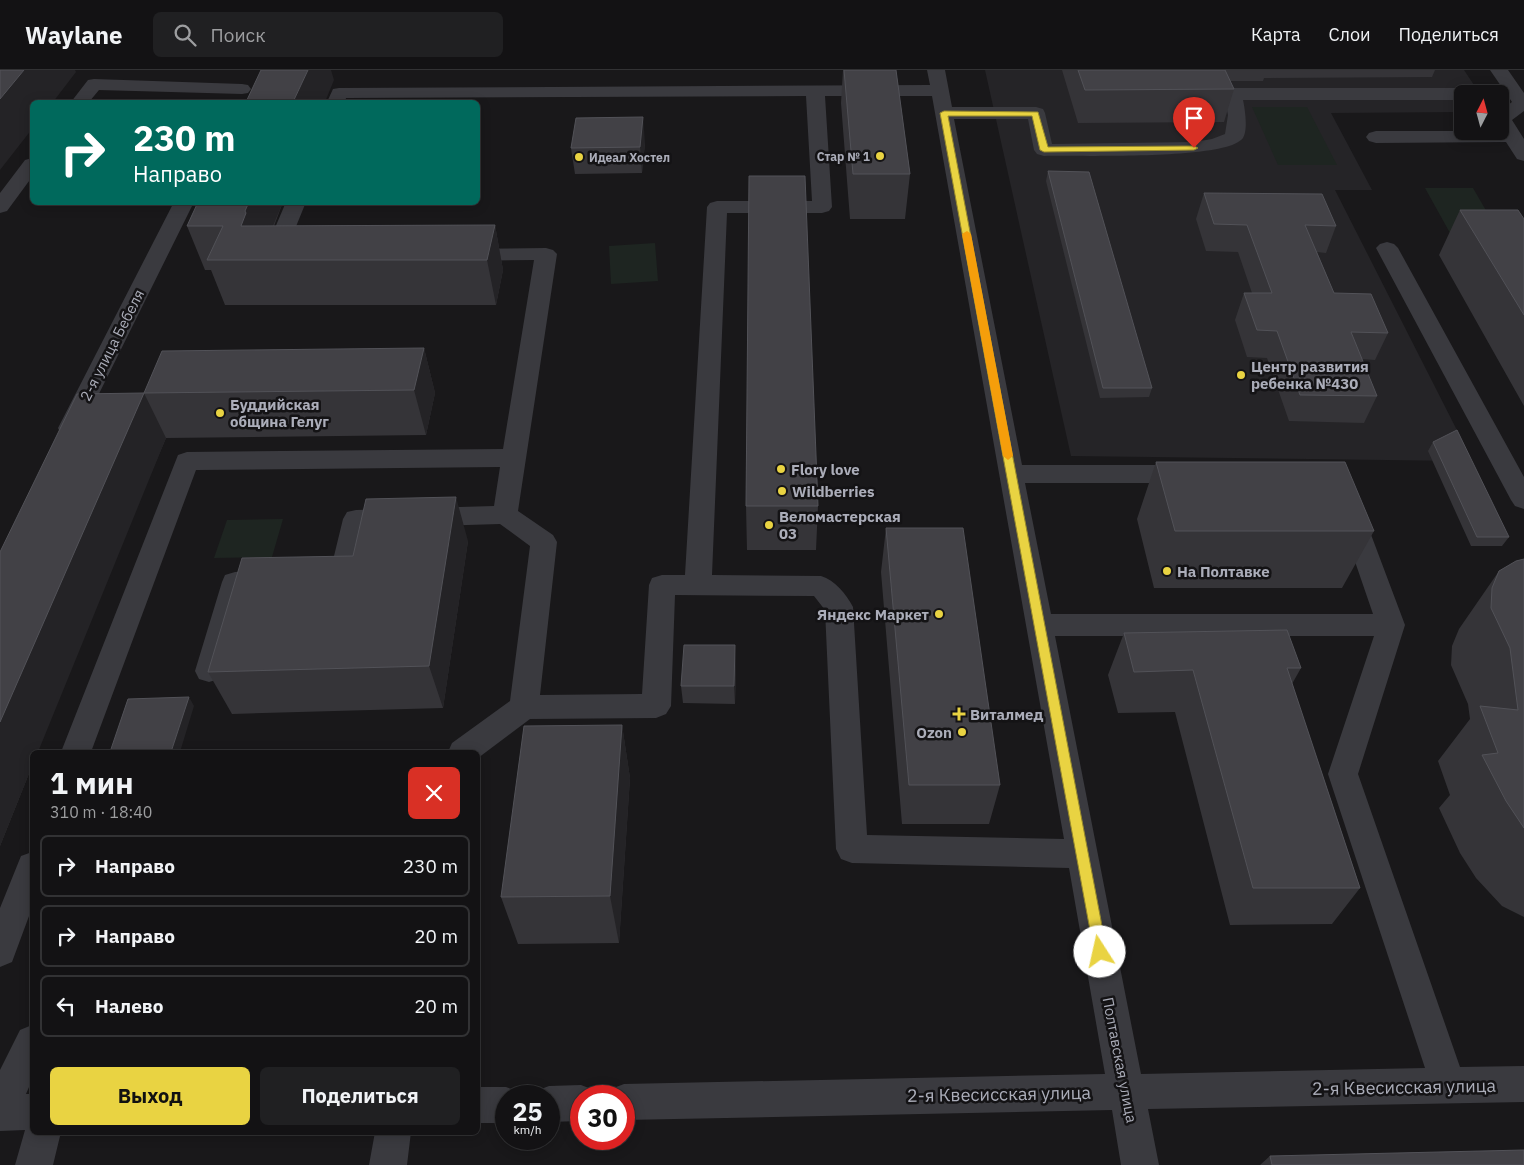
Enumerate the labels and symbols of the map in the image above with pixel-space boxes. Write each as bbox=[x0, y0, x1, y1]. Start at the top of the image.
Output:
north arrow bbox=[1454, 85, 1509, 140]
pin bbox=[1173, 97, 1215, 148]
place label: Стар № 1 bbox=[817, 149, 870, 164]
place label: Идеал Хостел bbox=[589, 150, 670, 165]
marker: Стар № 1 bbox=[874, 150, 886, 162]
marker: Идеал Хостел bbox=[573, 151, 585, 163]
street label: 2-я улица Бебеля bbox=[76, 286, 148, 404]
place label: Центр развития ребенка №430 bbox=[1251, 357, 1369, 393]
marker: Центр развития ребенка №430 bbox=[1235, 369, 1247, 381]
place label: Буддийская община Гелуг bbox=[230, 395, 329, 431]
marker: Буддийская община Гелуг bbox=[214, 407, 226, 419]
place label: Flory love bbox=[791, 460, 860, 479]
marker: Flory love bbox=[775, 463, 787, 475]
place label: Wildberries bbox=[792, 482, 875, 501]
marker: Wildberries bbox=[776, 485, 788, 497]
place label: Веломастерская 03 bbox=[779, 507, 901, 543]
marker: Веломастерская 03 bbox=[763, 519, 775, 531]
place label: На Полтавке bbox=[1177, 562, 1270, 581]
marker: На Полтавке bbox=[1161, 565, 1173, 577]
place label: Яндекс Маркет bbox=[817, 605, 930, 624]
marker: Яндекс Маркет bbox=[933, 608, 945, 620]
place label: Виталмед bbox=[970, 705, 1044, 724]
marker: Виталмед bbox=[952, 707, 966, 721]
place label: Ozon bbox=[916, 723, 952, 742]
marker: Ozon bbox=[956, 726, 968, 738]
position arrow bbox=[1073, 925, 1125, 977]
street label: Полтавская улица bbox=[1099, 996, 1141, 1124]
street label: 2-я Квесисская улица bbox=[1312, 1074, 1497, 1100]
street label: 2-я Квесисская улица bbox=[907, 1081, 1092, 1107]
speed limit sign: 30 bbox=[570, 1085, 635, 1150]

